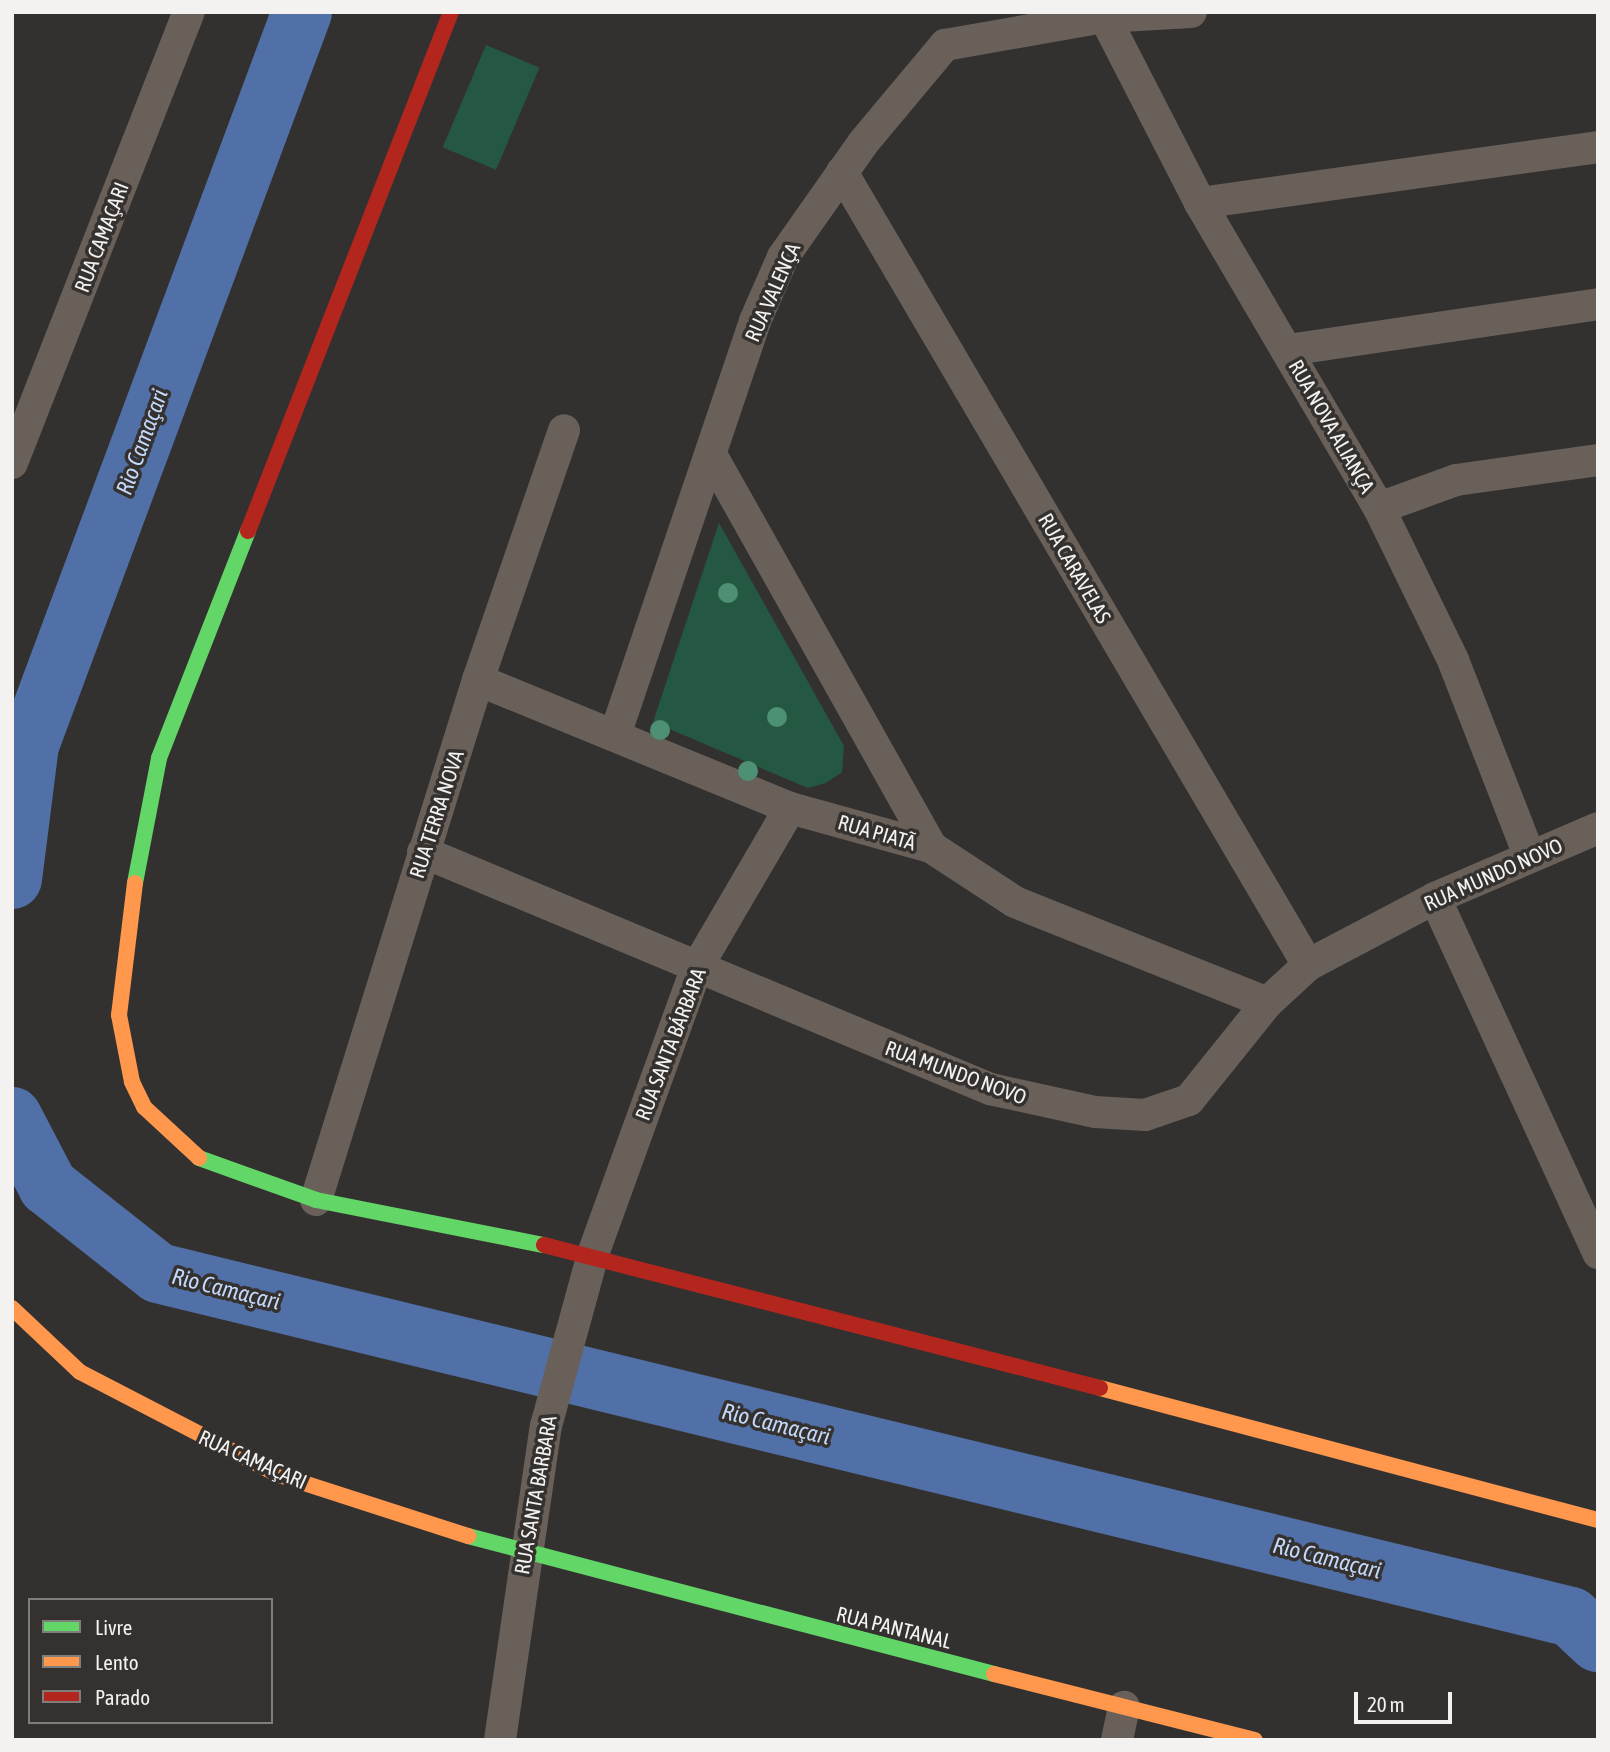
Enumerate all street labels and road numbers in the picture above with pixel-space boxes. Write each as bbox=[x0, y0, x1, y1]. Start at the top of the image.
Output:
street label: RUA CAMAÇARI bbox=[68, 178, 134, 296]
street label: RUA VALENÇA bbox=[739, 239, 805, 345]
street label: RUA NOVA ALIANÇA bbox=[1284, 355, 1380, 497]
street label: RUA CARAVELAS bbox=[1033, 509, 1117, 627]
street label: RUA TERRA NOVA bbox=[403, 747, 469, 881]
street label: RUA PIATÃ bbox=[835, 809, 919, 855]
street label: RUA MUNDO NOVO bbox=[1420, 832, 1566, 916]
street label: RUA SANTA BÁRBARA bbox=[629, 964, 711, 1124]
street label: RUA MUNDO NOVO bbox=[882, 1035, 1030, 1109]
street label: RUA SANTA BARBARA bbox=[509, 1414, 561, 1576]
street label: RUA CAMAÇARI bbox=[195, 1424, 311, 1494]
street label: RUA PANTANAL bbox=[834, 1601, 954, 1653]

